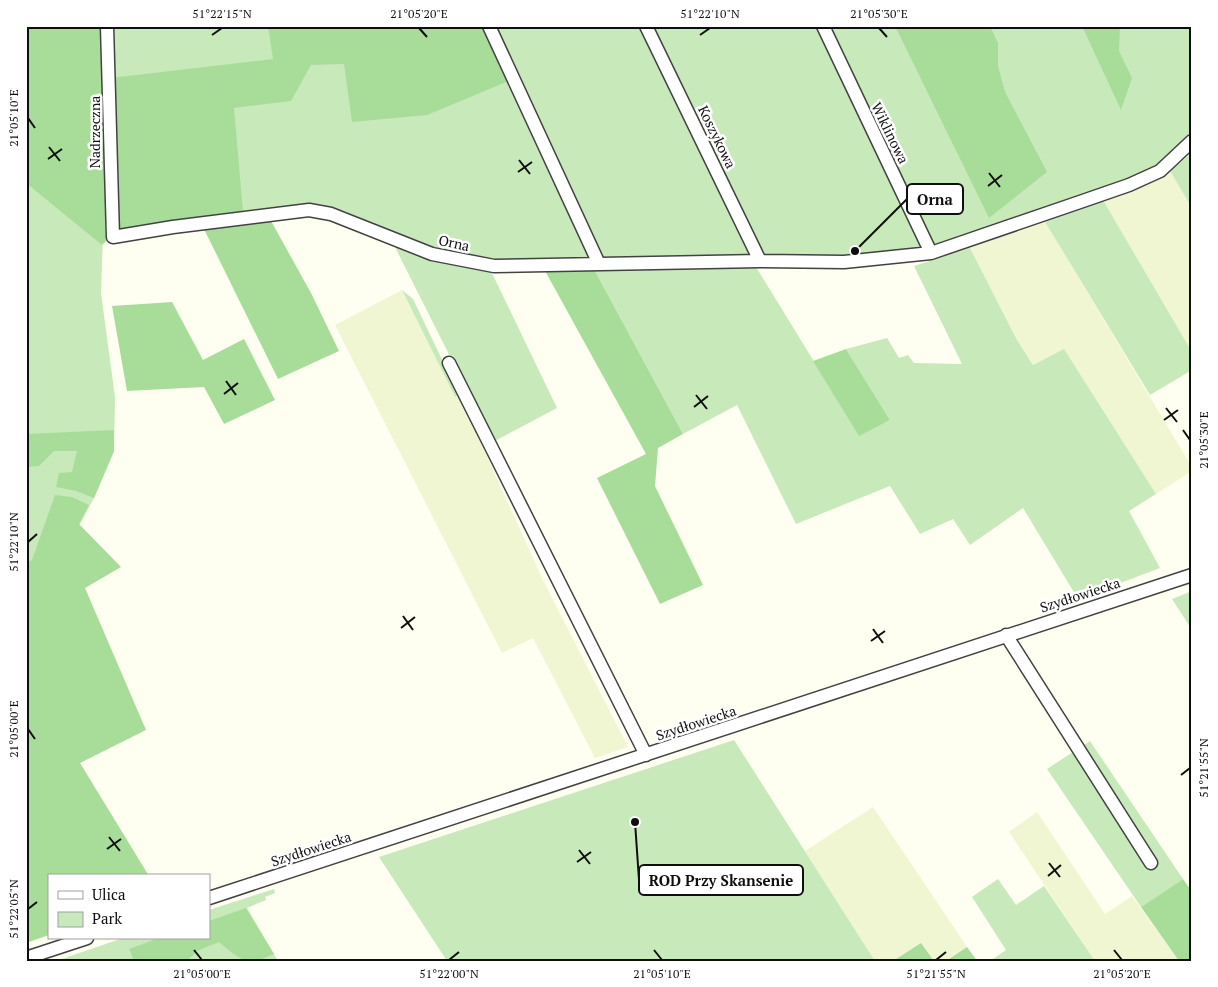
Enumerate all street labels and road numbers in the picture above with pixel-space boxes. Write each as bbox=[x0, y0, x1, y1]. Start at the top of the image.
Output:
street label: Nadrzeczna bbox=[85, 96, 104, 168]
street label: Wiklinowa bbox=[867, 99, 913, 167]
street label: Koszykowa bbox=[694, 102, 741, 171]
street label: Orna bbox=[437, 230, 471, 255]
street label: Szydłowiecka bbox=[1037, 573, 1122, 616]
street label: Szydłowiecka bbox=[653, 701, 738, 744]
street label: Szydłowiecka bbox=[268, 827, 353, 870]

